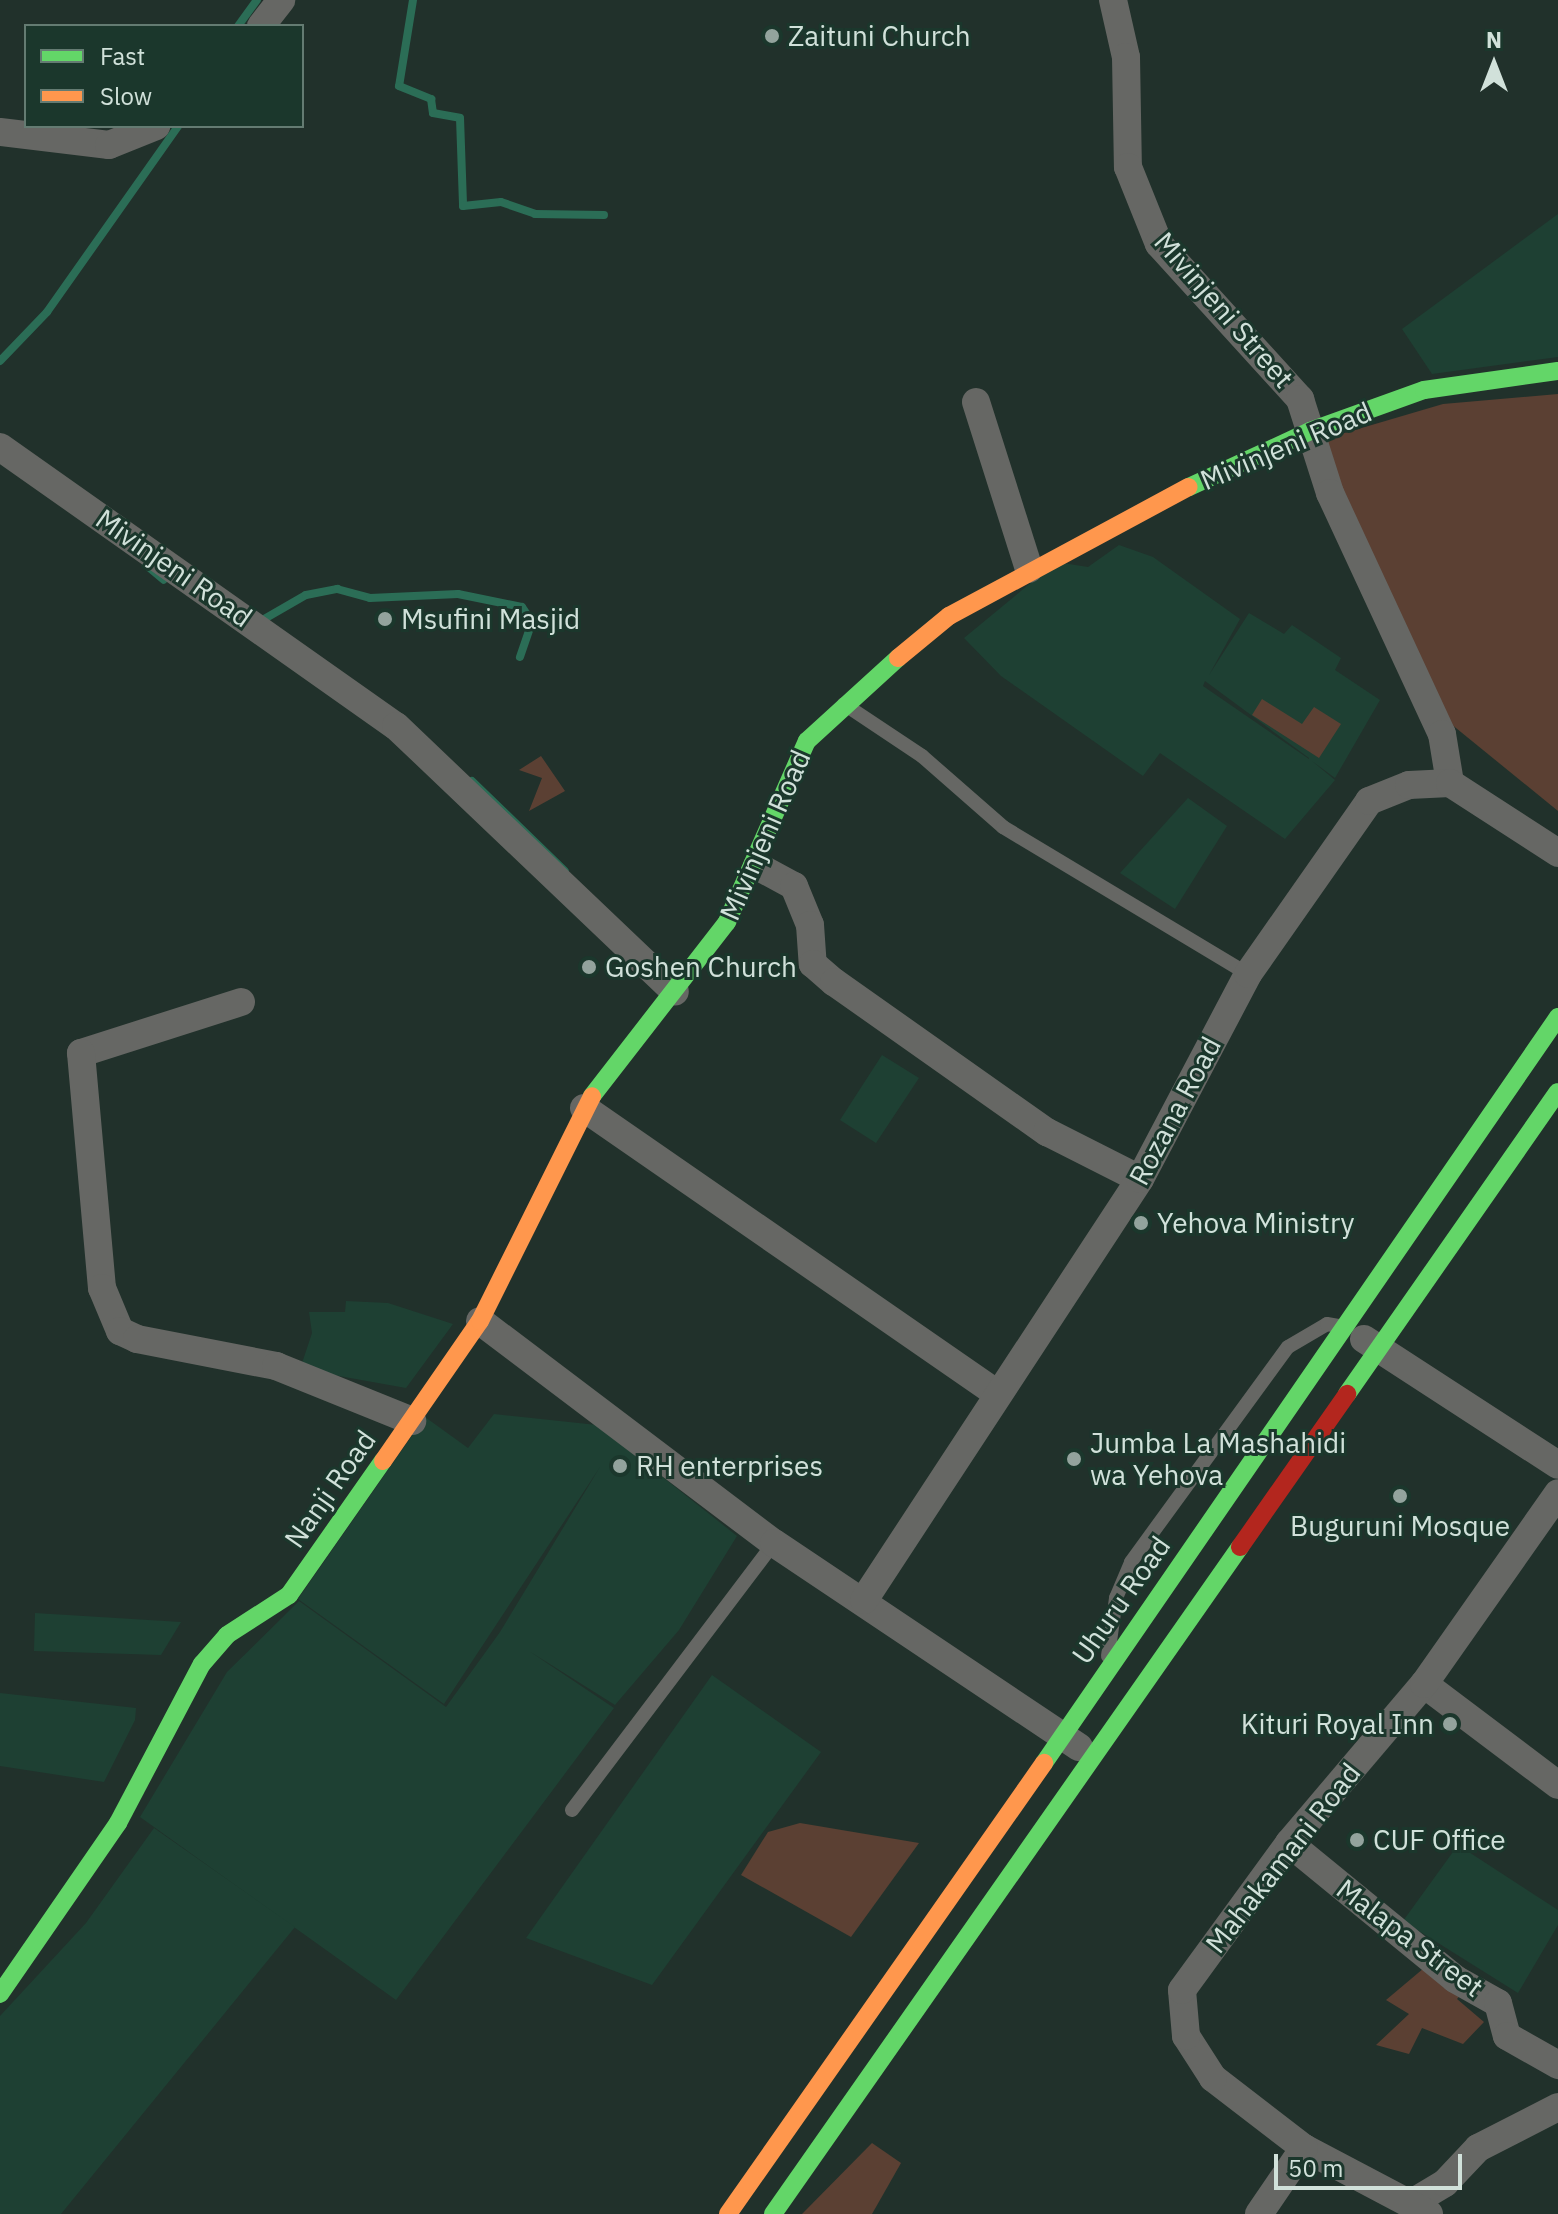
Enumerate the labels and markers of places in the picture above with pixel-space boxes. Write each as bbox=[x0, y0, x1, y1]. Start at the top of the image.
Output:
place label: Zaituni Church bbox=[788, 19, 971, 53]
marker: Zaituni Church bbox=[763, 27, 781, 45]
place label: Msufini Masjid bbox=[401, 602, 580, 636]
marker: Msufini Masjid bbox=[376, 610, 394, 628]
place label: Goshen Church bbox=[605, 950, 797, 984]
marker: Goshen Church bbox=[580, 958, 598, 976]
place label: Yehova Ministry bbox=[1157, 1206, 1354, 1240]
marker: Yehova Ministry bbox=[1132, 1214, 1150, 1232]
place label: Jumba La Mashahidi wa Yehova bbox=[1090, 1426, 1346, 1492]
place label: RH enterprises bbox=[636, 1449, 823, 1483]
marker: Jumba La Mashahidi wa Yehova bbox=[1065, 1450, 1083, 1468]
marker: RH enterprises bbox=[611, 1457, 629, 1475]
marker: Buguruni Mosque bbox=[1391, 1487, 1409, 1505]
place label: Buguruni Mosque bbox=[1290, 1509, 1510, 1543]
place label: Kituri Royal Inn bbox=[1241, 1707, 1434, 1741]
marker: Kituri Royal Inn bbox=[1441, 1715, 1459, 1733]
place label: CUF Office bbox=[1373, 1823, 1506, 1857]
marker: CUF Office bbox=[1348, 1831, 1366, 1849]

